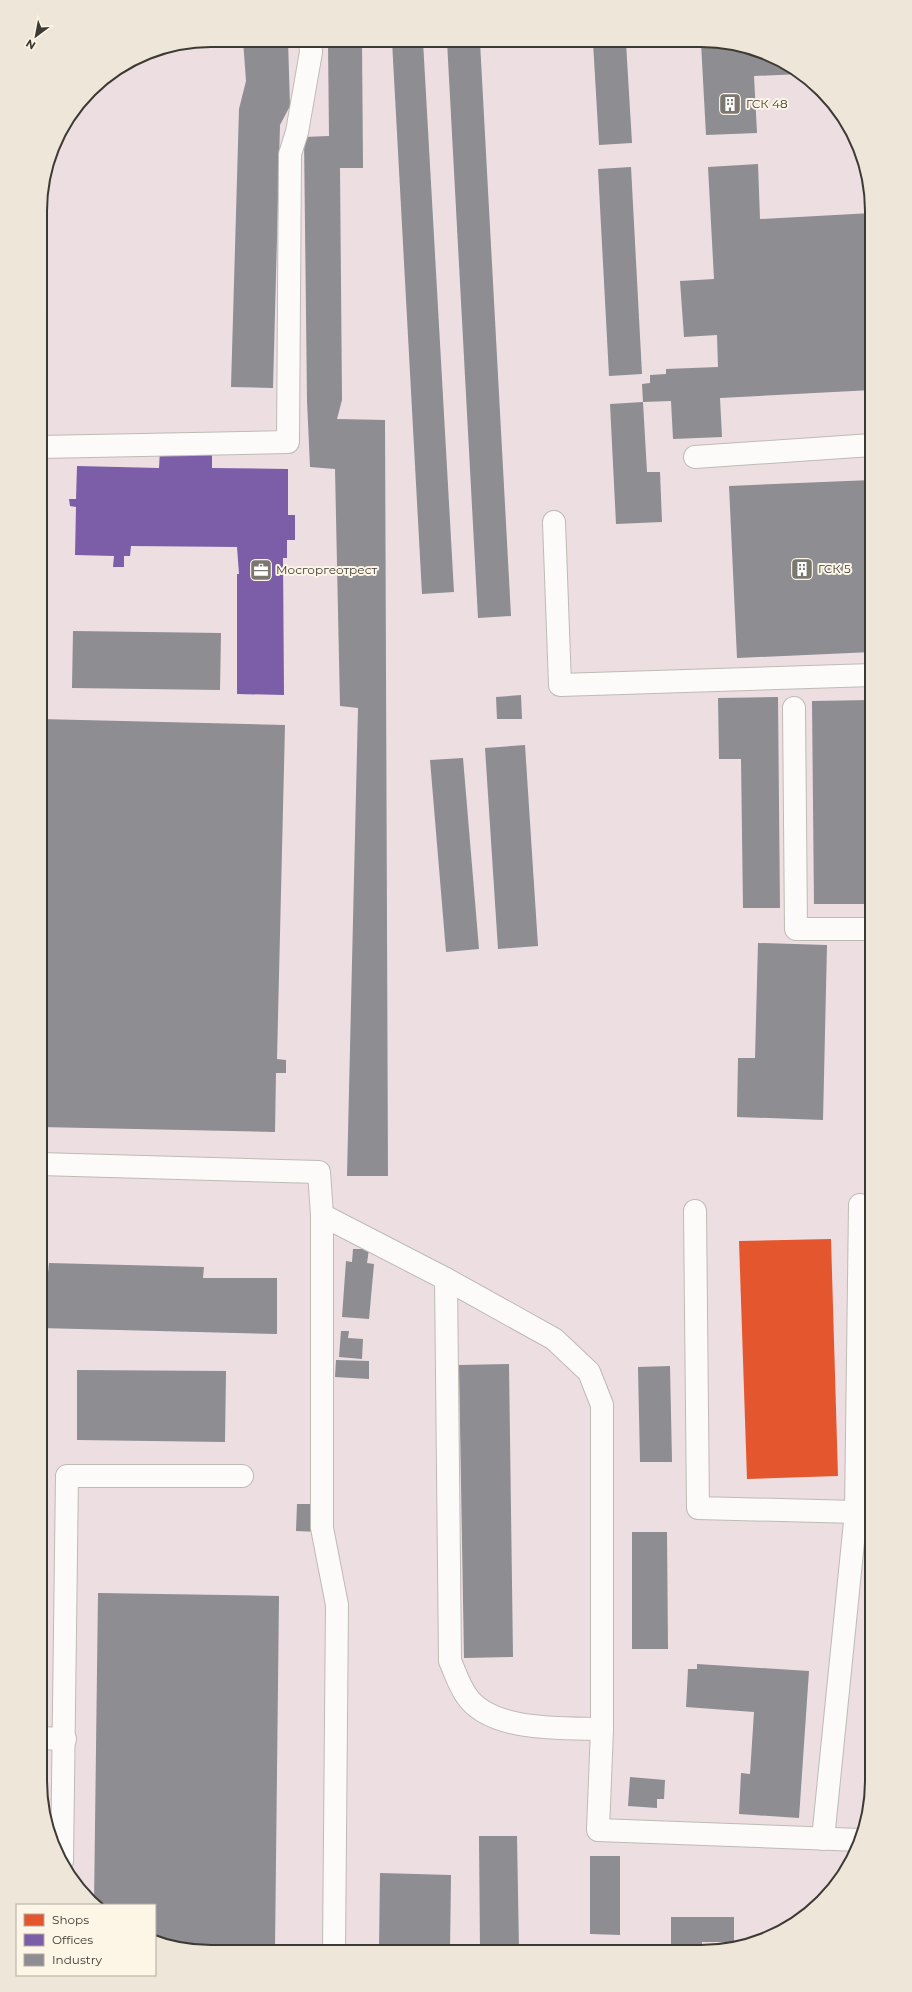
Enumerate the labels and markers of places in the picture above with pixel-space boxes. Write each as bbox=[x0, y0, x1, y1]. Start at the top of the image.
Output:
building icon: ГСК 48 bbox=[717, 91, 743, 117]
place label: ГСК 48 bbox=[746, 96, 788, 111]
building icon: ГСК 5 bbox=[789, 556, 815, 582]
office icon: Мосгоргеотрест bbox=[248, 557, 274, 583]
place label: ГСК 5 bbox=[818, 561, 851, 576]
place label: Мосгоргеотрест bbox=[276, 562, 377, 577]

